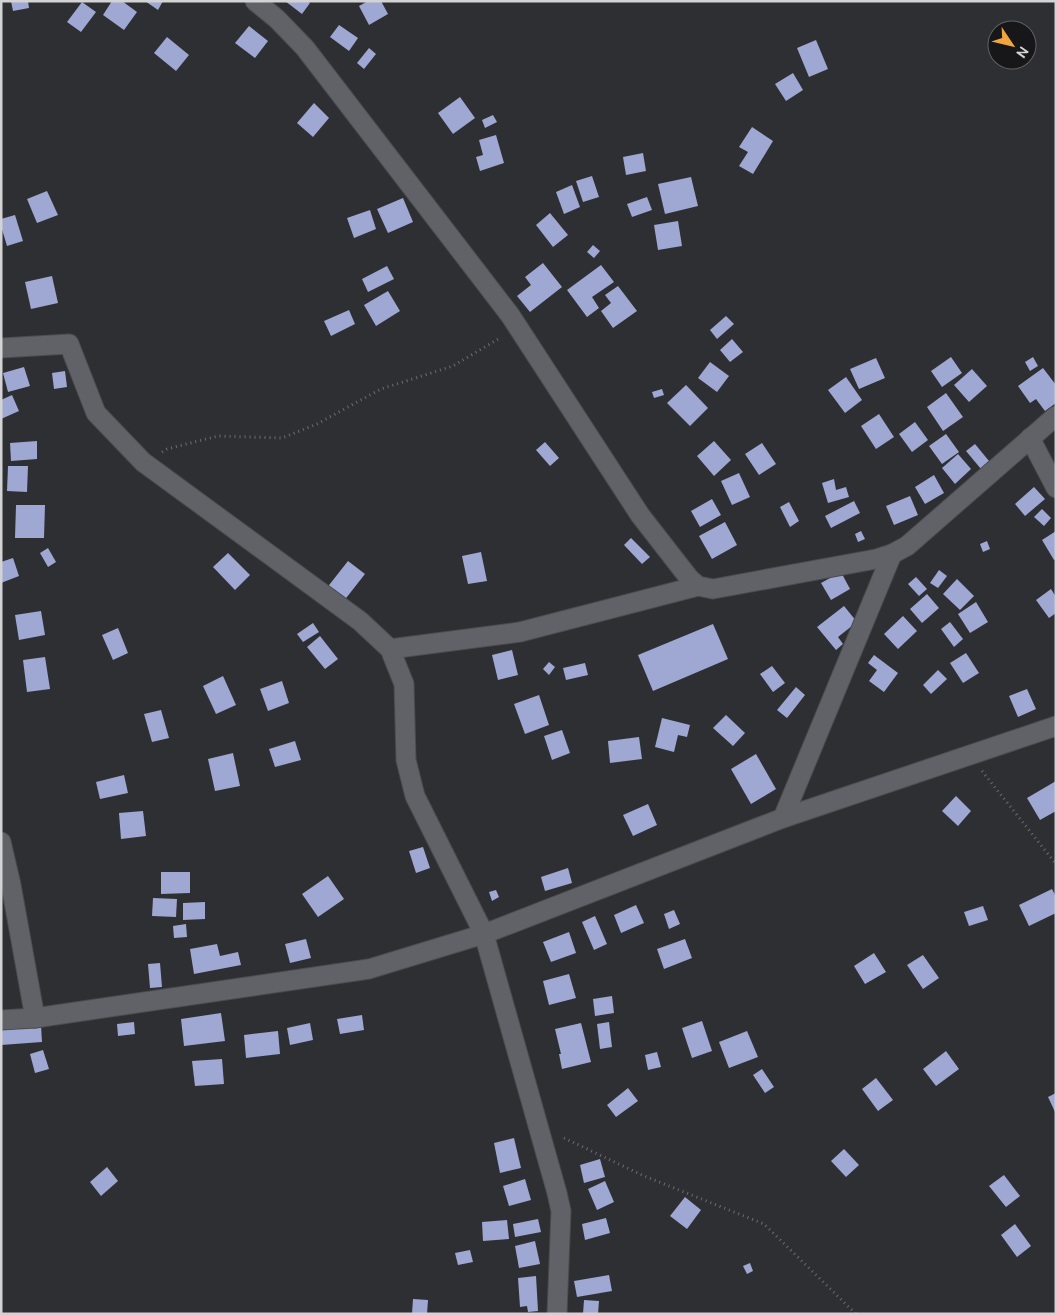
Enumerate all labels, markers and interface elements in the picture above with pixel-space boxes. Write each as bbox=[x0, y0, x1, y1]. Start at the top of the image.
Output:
north arrow bbox=[987, 20, 1037, 70]
text: N bbox=[1013, 44, 1032, 61]

